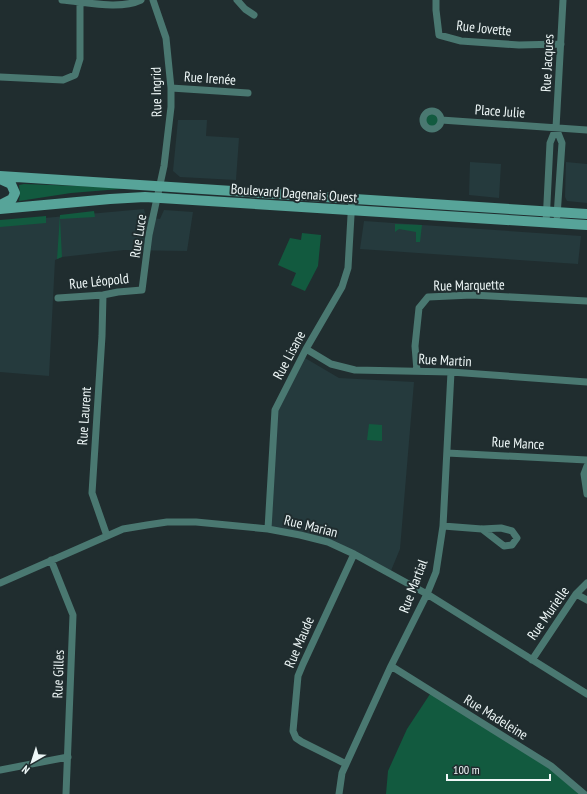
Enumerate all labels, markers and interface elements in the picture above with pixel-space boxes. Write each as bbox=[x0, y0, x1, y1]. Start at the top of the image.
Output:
street label: Rue Jovette bbox=[456, 16, 513, 40]
street label: Rue Jacques bbox=[536, 33, 558, 92]
street label: Rue Ingrid bbox=[147, 67, 165, 117]
street label: Rue Irenée bbox=[183, 67, 237, 89]
street label: Place Julie bbox=[474, 100, 526, 122]
street label: Boulevard Dagenais Ouest bbox=[230, 180, 358, 206]
street label: Rue Luce bbox=[126, 213, 150, 259]
street label: Rue Léopold bbox=[68, 269, 130, 293]
street label: Rue Marquette bbox=[433, 275, 505, 295]
street label: Rue Lisane bbox=[269, 327, 309, 382]
street label: Rue Martin bbox=[418, 350, 472, 370]
street label: Rue Laurent bbox=[73, 386, 95, 446]
street label: Rue Mance bbox=[491, 433, 545, 453]
street label: Rue Marian bbox=[282, 511, 340, 541]
street label: Rue Martial bbox=[395, 556, 432, 615]
street label: Rue Murielle bbox=[523, 582, 573, 643]
street label: Rue Maude bbox=[280, 613, 318, 670]
street label: Rue Gilles bbox=[48, 649, 68, 699]
street label: Rue Madeleine bbox=[461, 690, 531, 744]
north arrow bbox=[12, 742, 52, 782]
scale bar bbox=[447, 756, 550, 782]
text: N bbox=[19, 762, 32, 777]
text: 100 m bbox=[453, 762, 480, 777]

